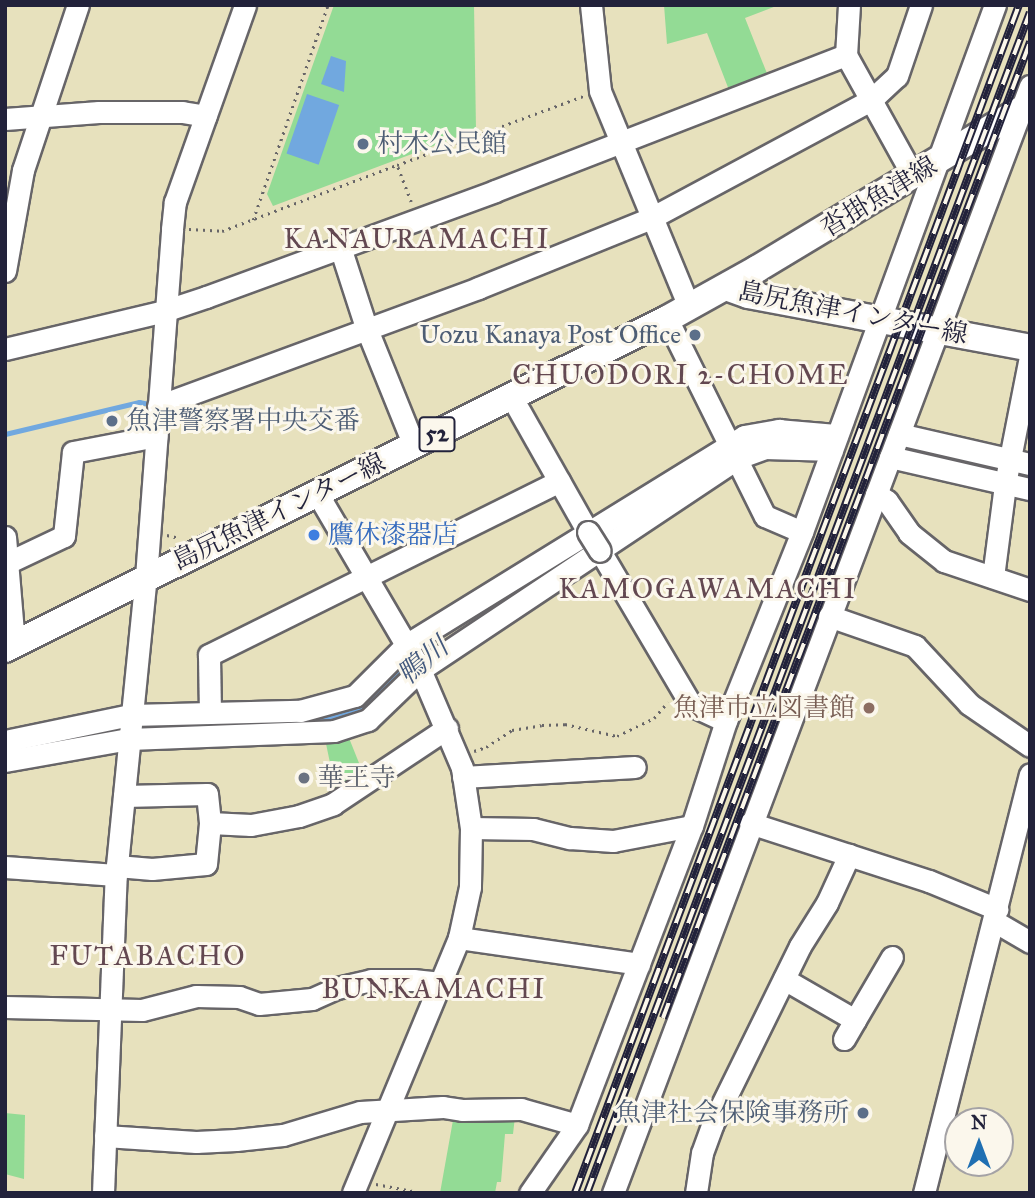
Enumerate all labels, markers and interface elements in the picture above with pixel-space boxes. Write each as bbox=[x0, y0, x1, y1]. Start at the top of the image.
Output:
place label: 村木公民館 bbox=[377, 128, 507, 160]
marker: 村木公民館 bbox=[355, 136, 371, 152]
street label: 沓掛魚津線 bbox=[815, 150, 943, 244]
district label: KANAURAMACHI bbox=[285, 222, 549, 256]
street label: 島尻魚津インター線 bbox=[735, 275, 971, 351]
place label: Uozu Kanaya Post Office bbox=[419, 319, 681, 351]
marker: Uozu Kanaya Post Office bbox=[687, 327, 703, 343]
district label: CHUODORI 2-CHOME bbox=[514, 358, 848, 392]
place label: 魚津警察署中央交番 bbox=[126, 405, 360, 437]
marker: 魚津警察署中央交番 bbox=[104, 413, 120, 429]
road number: 52 bbox=[418, 414, 456, 454]
street label: 島尻魚津インター線 bbox=[167, 447, 391, 577]
place label: 鷹休漆器店 bbox=[328, 519, 458, 551]
marker: 鷹休漆器店 bbox=[306, 527, 322, 543]
district label: KAMOGAWAMACHI bbox=[560, 572, 856, 606]
water label: 鴨川 bbox=[391, 630, 455, 692]
place label: 魚津市立図書館 bbox=[673, 692, 855, 724]
marker: 魚津市立図書館 bbox=[861, 700, 877, 716]
place label: 華王寺 bbox=[318, 762, 396, 794]
marker: 華王寺 bbox=[296, 770, 312, 786]
district label: FUTABACHO bbox=[51, 939, 245, 973]
district label: BUNKAMACHI bbox=[323, 972, 545, 1006]
place label: 魚津社会保険事務所 bbox=[615, 1097, 849, 1129]
marker: 魚津社会保険事務所 bbox=[855, 1105, 871, 1121]
north arrow bbox=[944, 1107, 1014, 1177]
text: N bbox=[971, 1111, 987, 1134]

